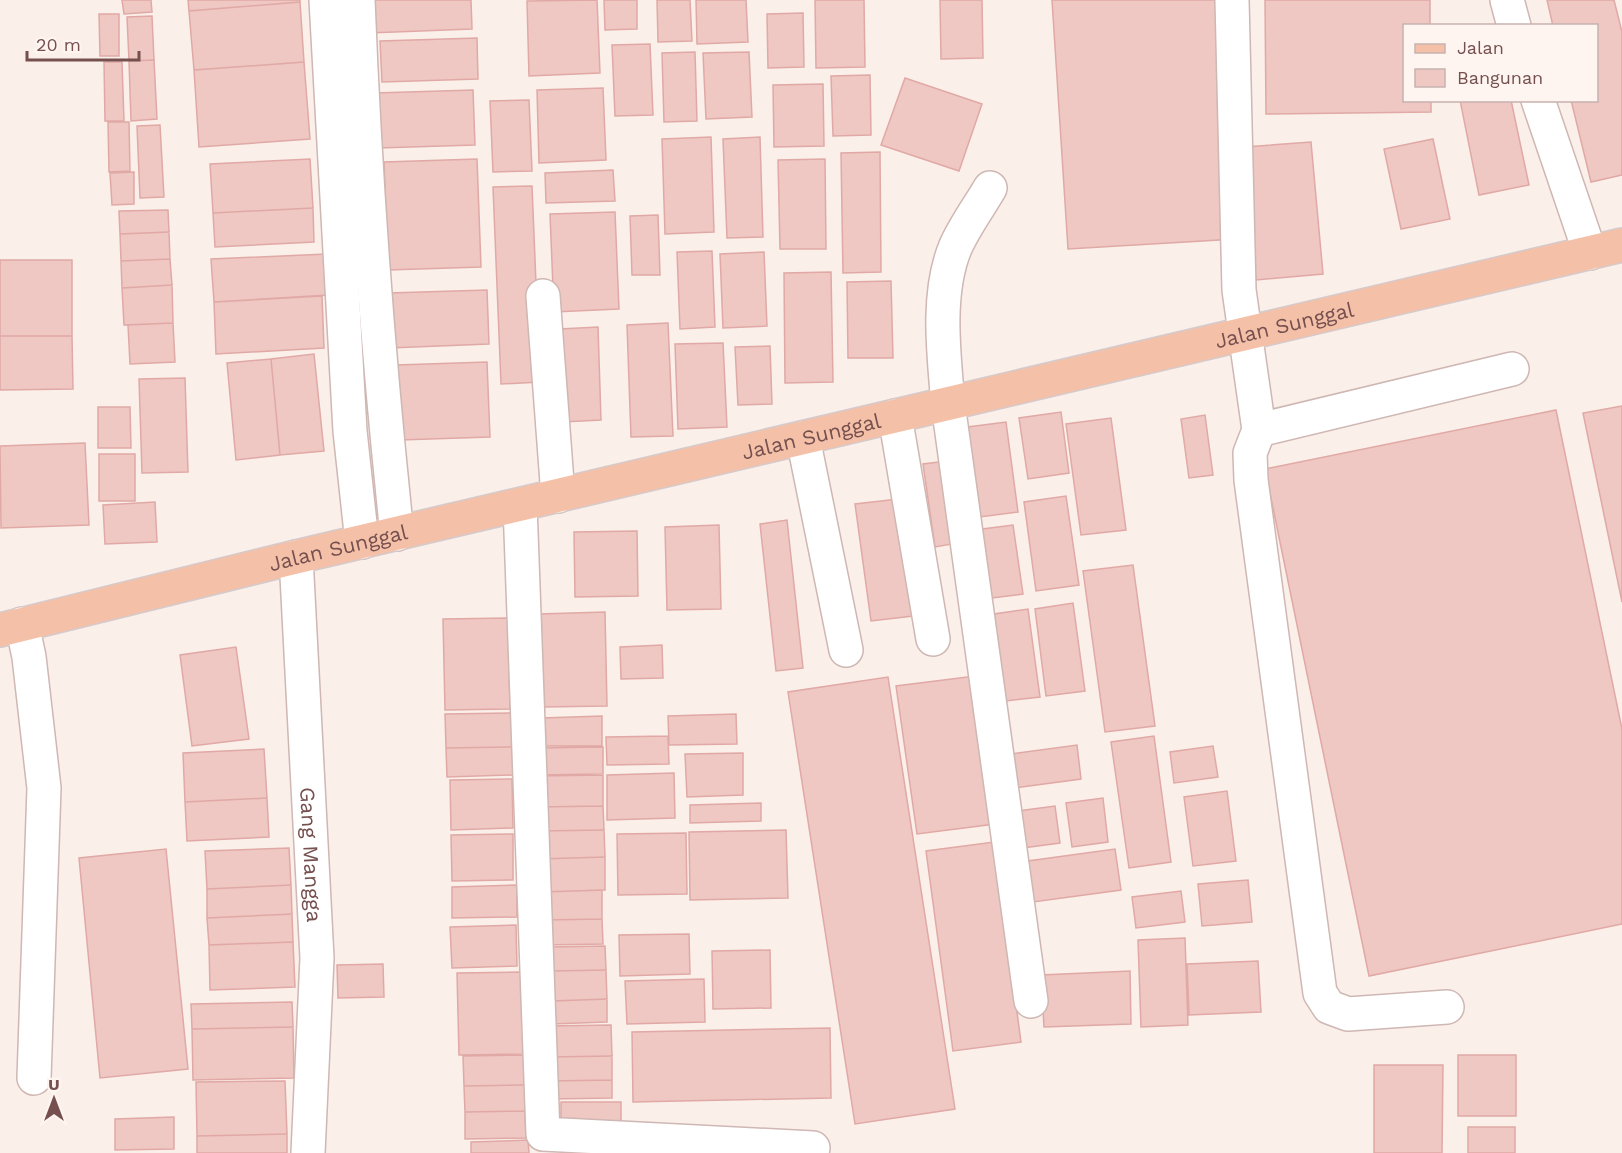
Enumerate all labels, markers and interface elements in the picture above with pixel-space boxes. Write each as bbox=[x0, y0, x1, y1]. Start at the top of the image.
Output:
scale bar bbox=[27, 24, 140, 62]
legend bbox=[1403, 24, 1598, 102]
text: 20 m bbox=[36, 34, 81, 55]
text: Jalan bbox=[1457, 37, 1504, 58]
text: Bangunan bbox=[1457, 67, 1543, 88]
street label: Jalan Sunggal bbox=[1212, 296, 1357, 353]
street label: Jalan Sunggal bbox=[739, 407, 884, 464]
street label: Jalan Sunggal bbox=[266, 519, 410, 576]
street label: Gang Mangga bbox=[296, 786, 328, 923]
north arrow bbox=[24, 1069, 84, 1129]
text: U bbox=[48, 1075, 60, 1094]

